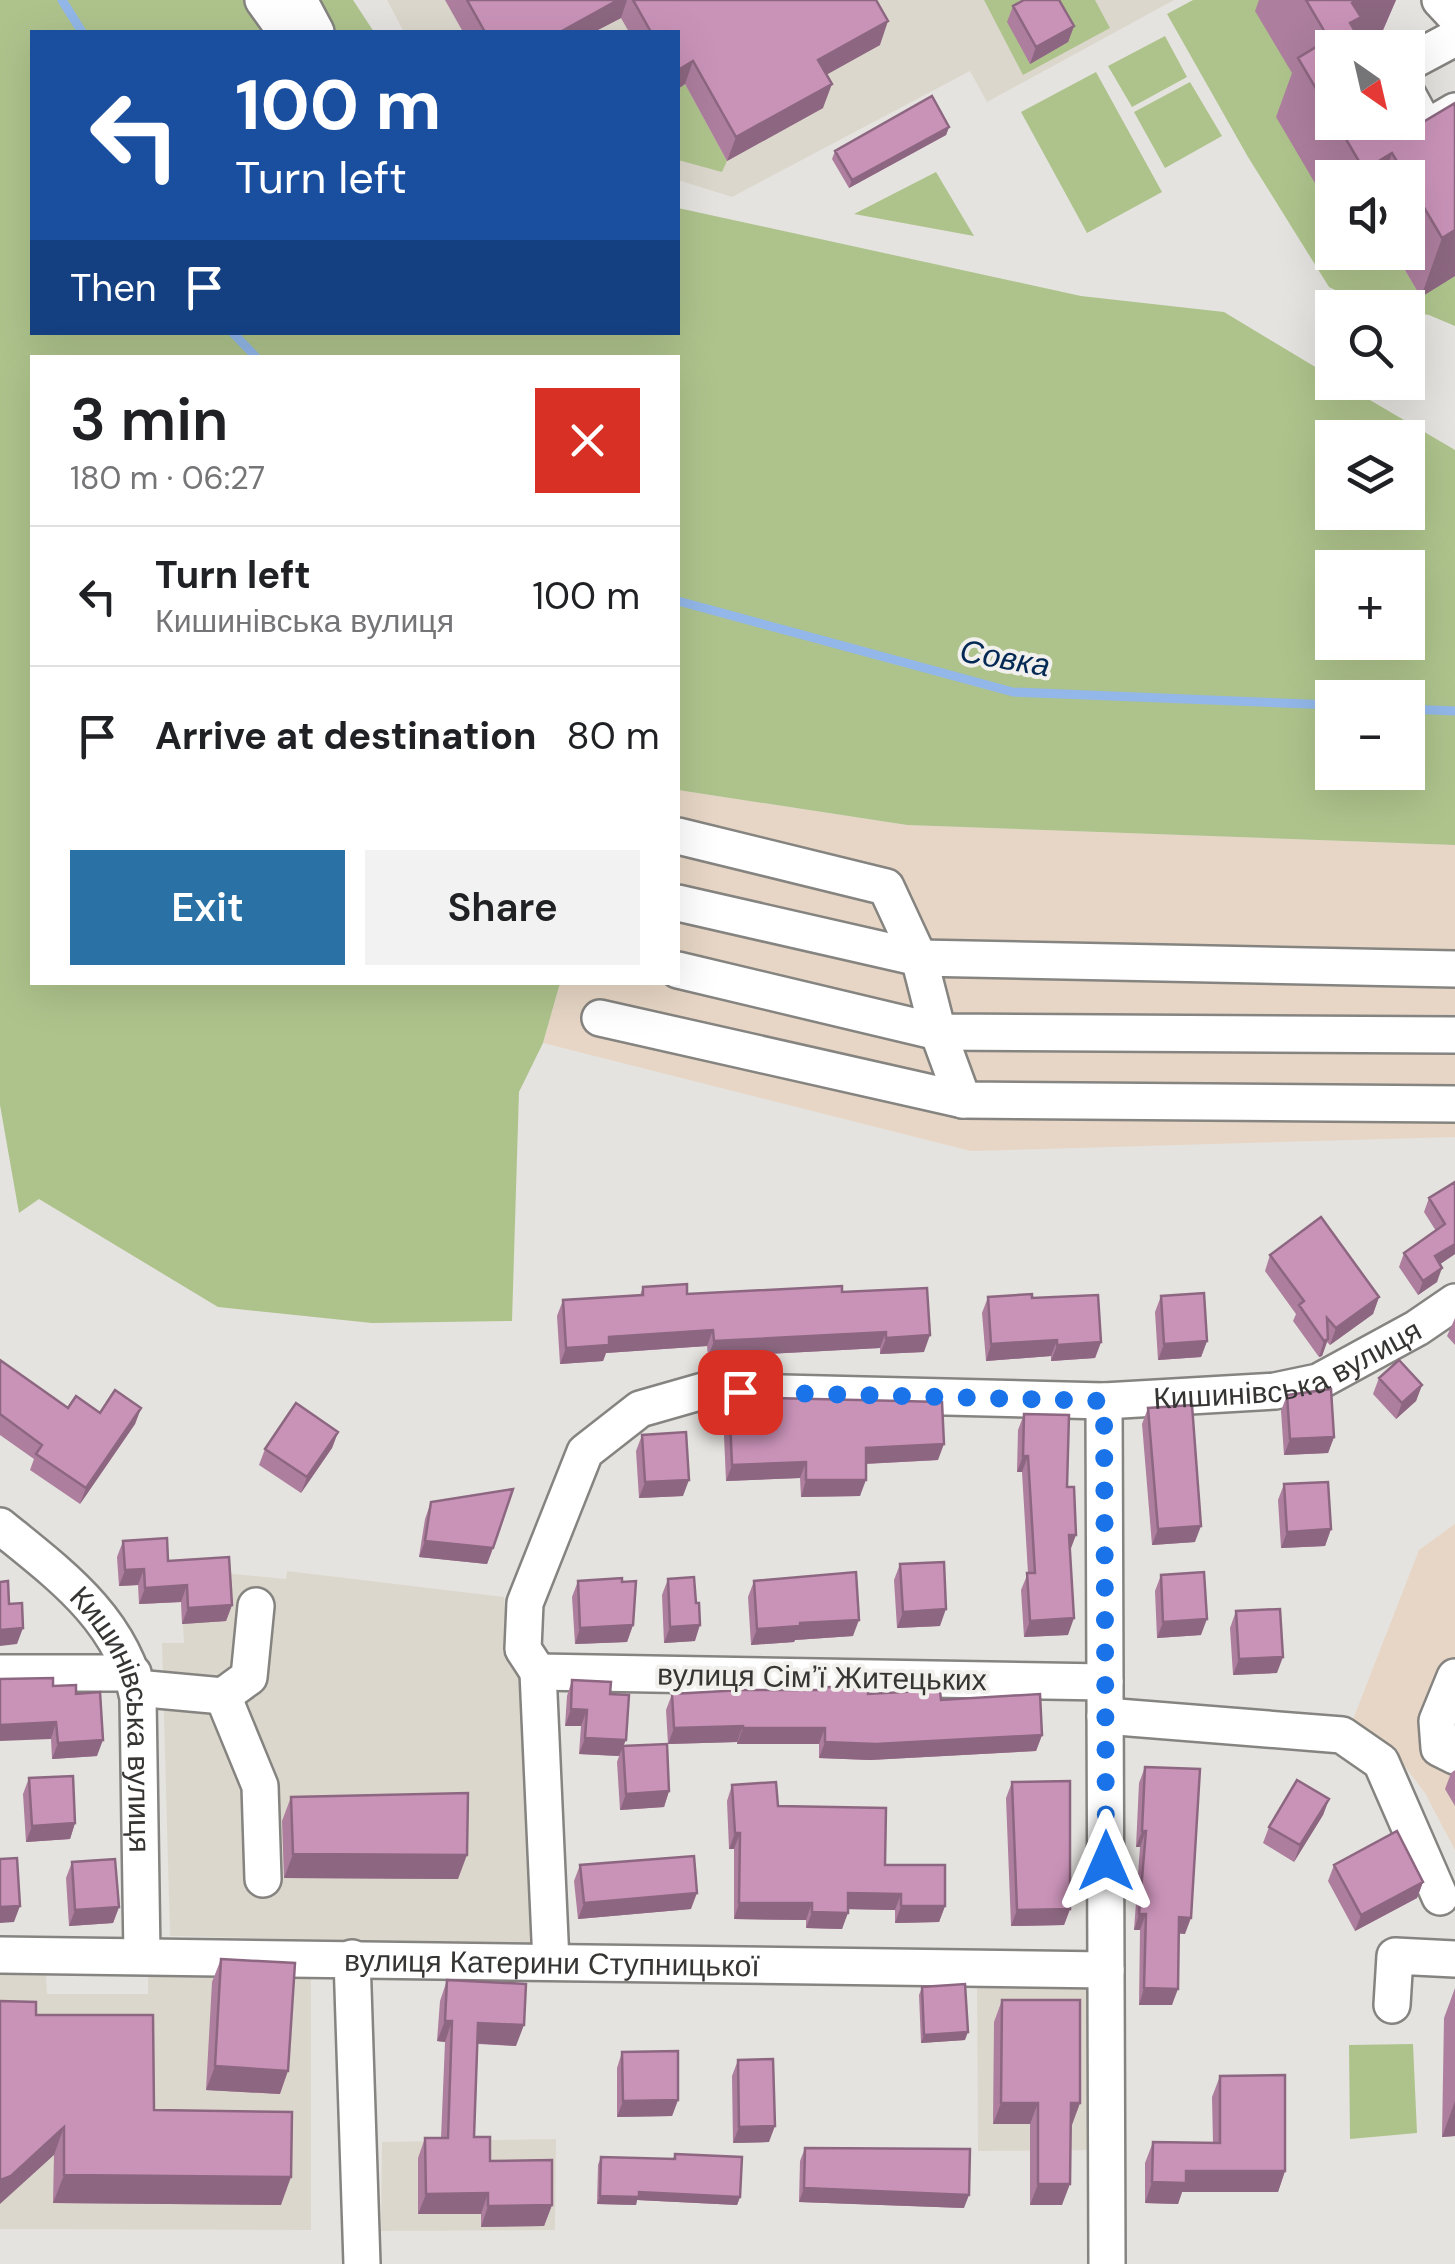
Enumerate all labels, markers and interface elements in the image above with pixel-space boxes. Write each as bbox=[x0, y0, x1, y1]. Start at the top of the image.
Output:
north arrow bbox=[1315, 30, 1425, 140]
map controls bbox=[1315, 30, 1425, 790]
text: 100 m bbox=[235, 60, 441, 151]
icon: left bbox=[70, 70, 200, 200]
text: Turn left bbox=[235, 148, 407, 207]
button: sound bbox=[1315, 160, 1425, 270]
icon: arrive bbox=[177, 260, 232, 315]
text: Then bbox=[70, 263, 157, 313]
button: search bbox=[1315, 290, 1425, 400]
text: 3 min bbox=[70, 380, 228, 459]
button: close bbox=[535, 388, 640, 493]
button: layers bbox=[1315, 420, 1425, 530]
text: 180 m · 06:27 bbox=[70, 457, 265, 499]
text: Turn left bbox=[155, 550, 311, 600]
button: + bbox=[1315, 550, 1425, 660]
icon: left bbox=[70, 569, 125, 624]
text: 100 m bbox=[532, 571, 640, 621]
text: Кишинівська вулиця bbox=[155, 600, 454, 642]
water label: Совка bbox=[957, 629, 1053, 687]
button: − bbox=[1315, 680, 1425, 790]
icon: arrive bbox=[70, 709, 125, 764]
text: Arrive at destination bbox=[155, 711, 537, 761]
text: 80 m bbox=[567, 711, 660, 761]
button: Exit bbox=[70, 850, 345, 965]
button: Share bbox=[365, 850, 640, 965]
street label: Кишинівська вулиця bbox=[1152, 1310, 1428, 1418]
pin bbox=[698, 1350, 783, 1435]
icon: arrive bbox=[713, 1365, 768, 1420]
street label: Кишинівська вулиця bbox=[62, 1577, 160, 1853]
street label: вулиця Сімʼї Житецьких bbox=[657, 1655, 987, 1699]
position arrow bbox=[1054, 1809, 1158, 1913]
street label: вулиця Катерини Ступницької bbox=[344, 1940, 761, 1985]

